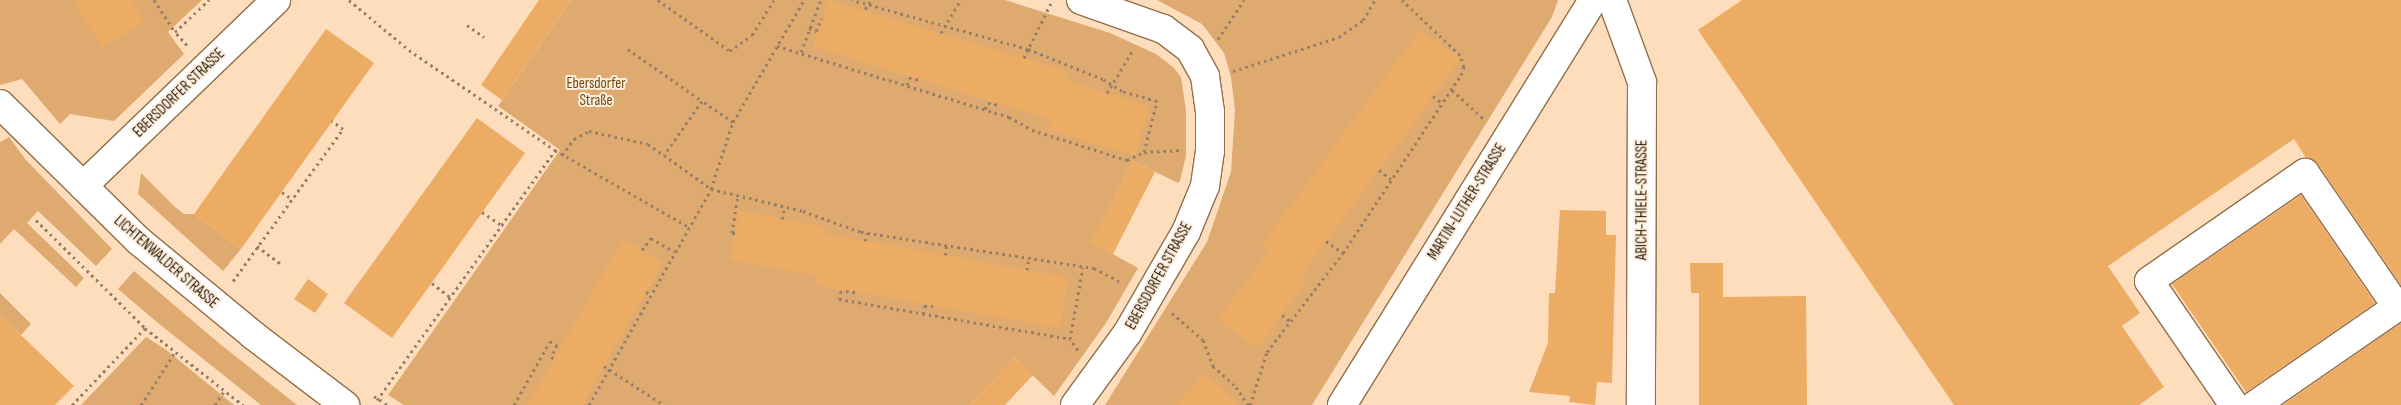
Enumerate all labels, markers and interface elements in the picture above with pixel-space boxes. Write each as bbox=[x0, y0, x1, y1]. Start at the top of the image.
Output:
street label: EBERSDORFER STRASSE bbox=[130, 45, 228, 141]
park label: Ebersdorfer Straße bbox=[566, 74, 626, 109]
street label: ABICH-THIELE-STRASSE bbox=[1633, 140, 1651, 260]
street label: MARTIN-LUTHER-STRASSE bbox=[1424, 141, 1510, 263]
street label: LICHTENWALDER STRASSE bbox=[110, 212, 222, 312]
street label: EBERSDORFER STRASSE bbox=[1122, 219, 1196, 333]

